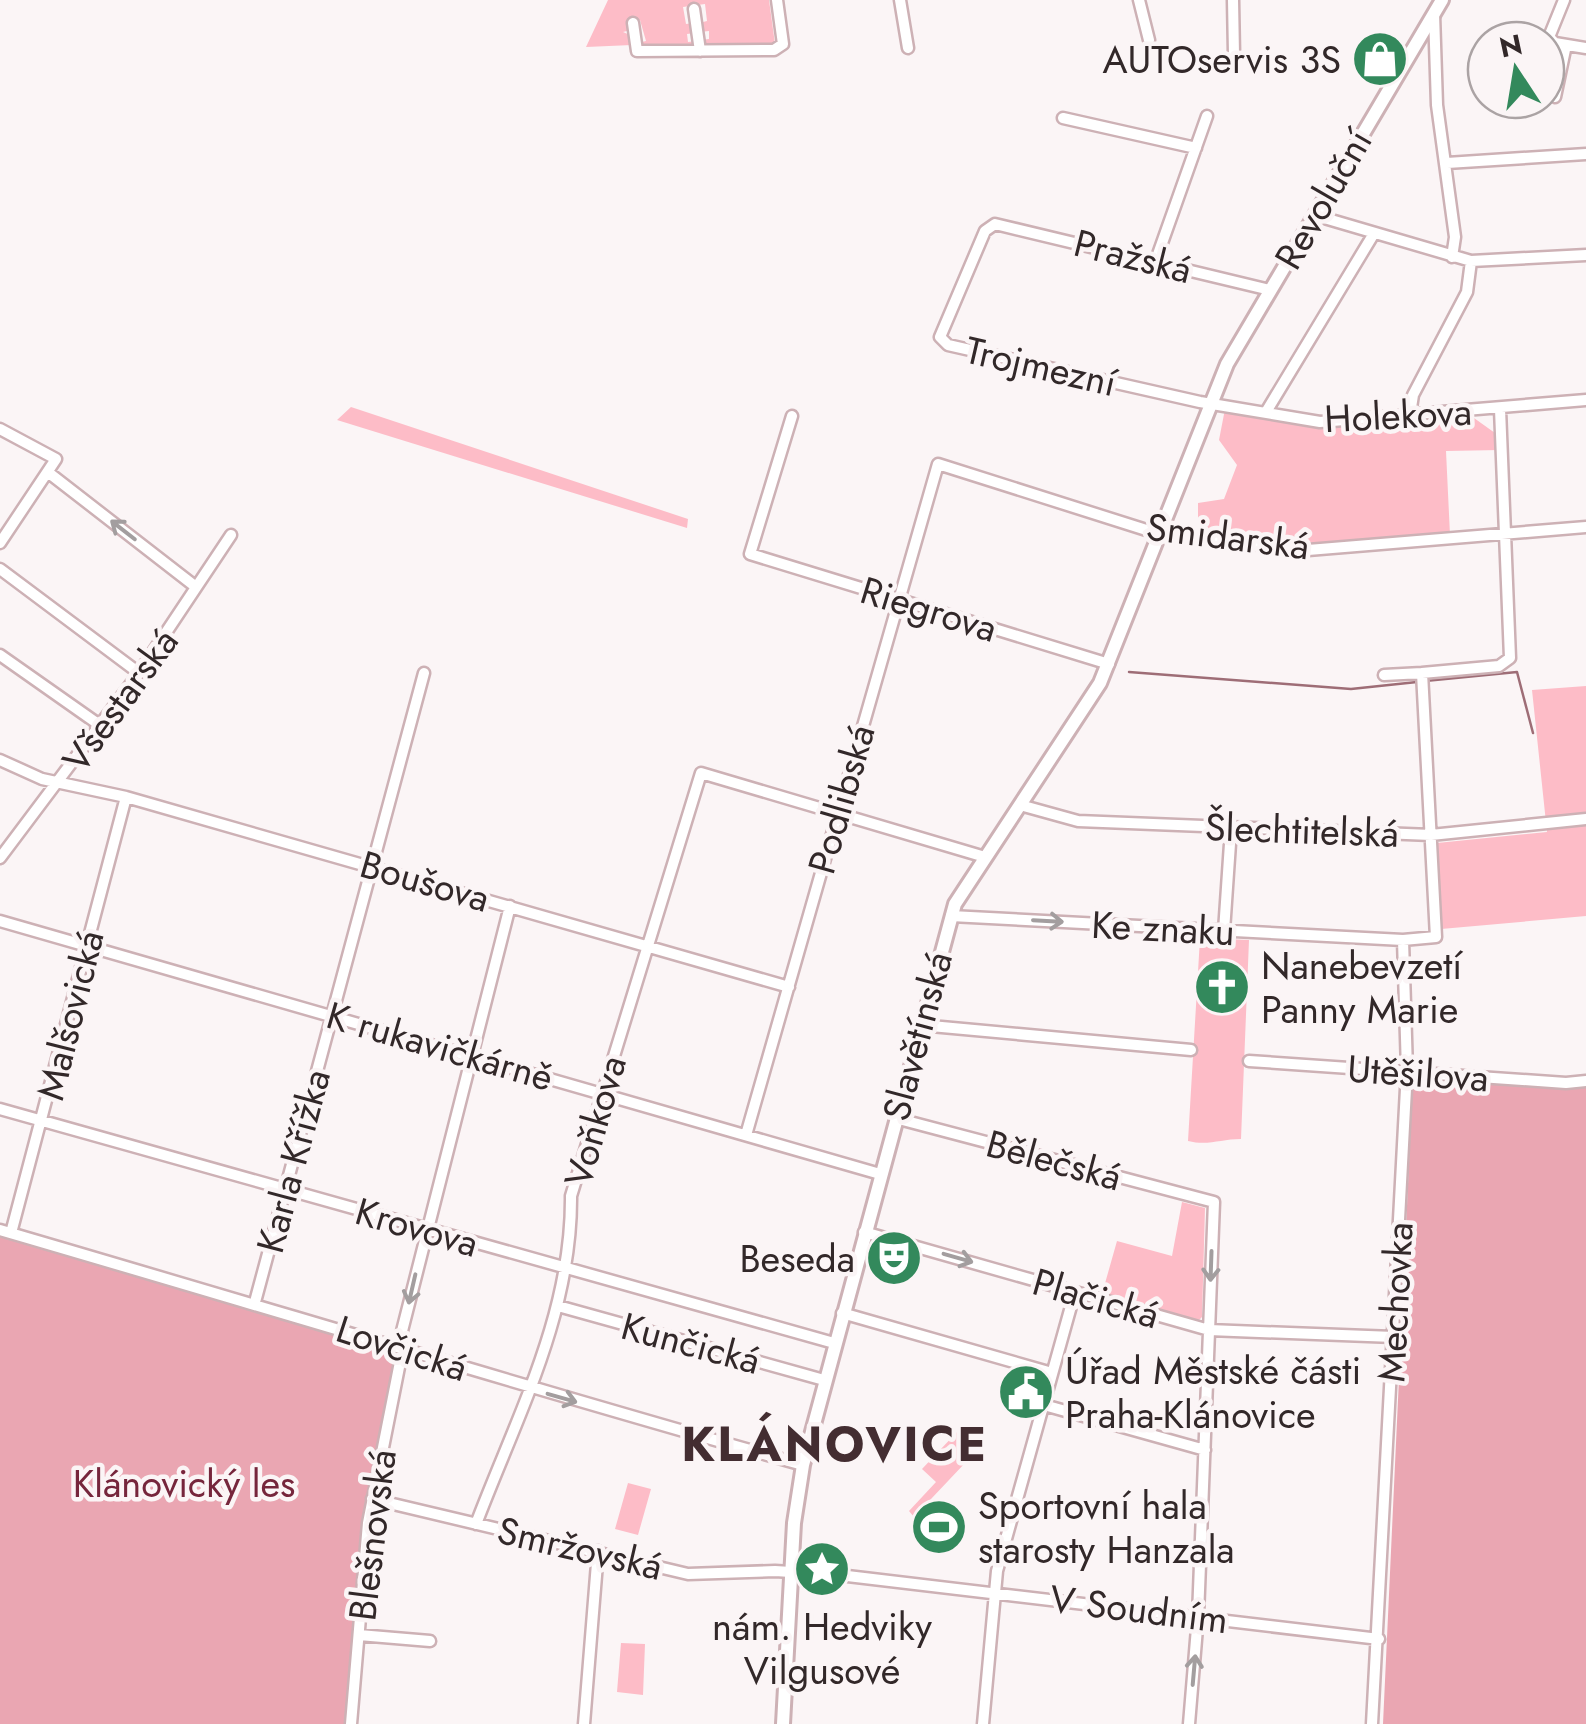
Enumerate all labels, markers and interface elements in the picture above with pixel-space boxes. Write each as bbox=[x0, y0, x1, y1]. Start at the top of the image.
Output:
north arrow bbox=[1466, 20, 1566, 120]
text: N bbox=[1496, 24, 1526, 68]
shop icon: AUTOservis 3S bbox=[1350, 29, 1410, 89]
place label: AUTOservis 3S bbox=[1102, 32, 1341, 87]
street label: Revoluční bbox=[1261, 117, 1386, 279]
street label: Pražská bbox=[1068, 215, 1198, 297]
street label: Trojmezní bbox=[960, 322, 1124, 411]
street label: Holekova bbox=[1323, 384, 1473, 446]
street label: Smidarská bbox=[1143, 499, 1313, 573]
one-way arrow bbox=[110, 520, 137, 541]
street label: Riegrova bbox=[854, 562, 1004, 656]
street label: Všestarská bbox=[49, 617, 191, 783]
street label: Podlibská bbox=[794, 718, 888, 880]
street label: Šlechtitelská bbox=[1204, 799, 1400, 861]
street label: Boušova bbox=[354, 836, 496, 926]
street label: Ke znaku bbox=[1090, 897, 1236, 959]
one-way arrow bbox=[1032, 912, 1064, 931]
street label: Malšovická bbox=[22, 924, 118, 1106]
place label: Nanebevzetí Panny Marie bbox=[1261, 938, 1464, 1037]
street label: Slavětínská bbox=[868, 945, 966, 1127]
church icon: Nanebevzetí Panny Marie bbox=[1192, 957, 1252, 1017]
street label: K rukavičkárně bbox=[320, 987, 560, 1105]
street label: Utěšilova bbox=[1345, 1041, 1491, 1105]
street label: Voňkova bbox=[550, 1049, 640, 1193]
street label: Karla Křížka bbox=[242, 1063, 344, 1259]
street label: Bělečská bbox=[980, 1116, 1128, 1204]
street label: Krovova bbox=[349, 1183, 485, 1271]
street label: Mechovka bbox=[1363, 1220, 1427, 1384]
theatre icon: Beseda bbox=[864, 1228, 924, 1288]
place label: Beseda bbox=[739, 1231, 855, 1286]
one-way arrow bbox=[1202, 1249, 1221, 1281]
one-way arrow bbox=[942, 1250, 973, 1269]
street label: Plačická bbox=[1026, 1254, 1166, 1342]
one-way arrow bbox=[402, 1272, 420, 1304]
street label: Kunčická bbox=[615, 1298, 767, 1388]
street label: Lovčická bbox=[329, 1301, 475, 1395]
place label: Úřad Městské části Praha-Klánovice bbox=[1065, 1343, 1361, 1442]
public building icon: Úřad Městské části Praha-Klánovice bbox=[996, 1362, 1056, 1422]
one-way arrow bbox=[546, 1390, 577, 1408]
district label: KLÁNOVICE bbox=[681, 1410, 989, 1479]
street label: Blešnovská bbox=[334, 1446, 410, 1624]
park label: Klánovický les bbox=[73, 1456, 295, 1511]
place label: Sportovní hala starosty Hanzala bbox=[978, 1478, 1235, 1577]
sports icon: Sportovní hala starosty Hanzala bbox=[909, 1497, 969, 1557]
street label: Smržovská bbox=[492, 1502, 668, 1594]
place icon: nám. Hedviky Vilgusové bbox=[792, 1539, 852, 1599]
street label: V Soudním bbox=[1047, 1571, 1231, 1647]
place label: nám. Hedviky Vilgusové bbox=[712, 1599, 932, 1698]
one-way arrow bbox=[1184, 1654, 1203, 1686]

